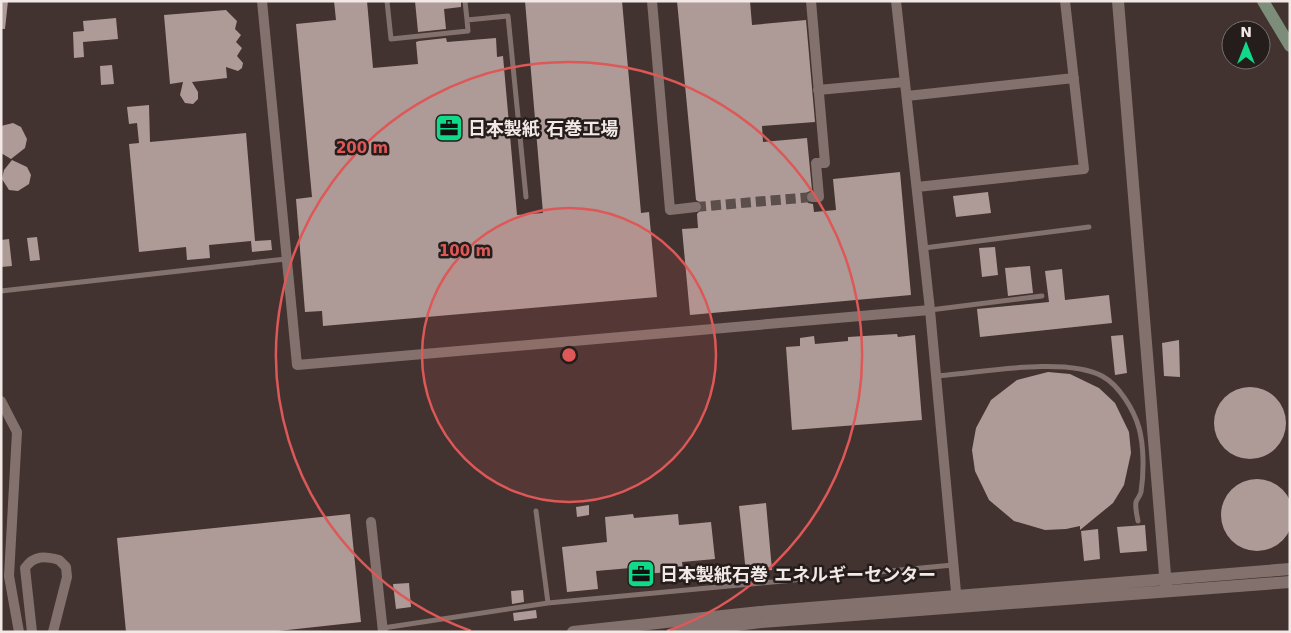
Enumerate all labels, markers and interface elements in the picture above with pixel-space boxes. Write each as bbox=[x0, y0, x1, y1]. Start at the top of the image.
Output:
north arrow bbox=[1221, 20, 1271, 70]
text: N bbox=[1240, 24, 1252, 40]
office icon: 日本製紙 石巻工場 bbox=[434, 113, 464, 143]
place label: 日本製紙 石巻工場 bbox=[468, 118, 618, 139]
text: 200 m bbox=[336, 139, 388, 157]
text: 100 m bbox=[439, 242, 491, 260]
centre of rings bbox=[560, 346, 578, 364]
office icon: 日本製紙石巻 エネルギーセンター bbox=[626, 559, 656, 589]
place label: 日本製紙石巻 エネルギーセンター bbox=[660, 564, 936, 585]

